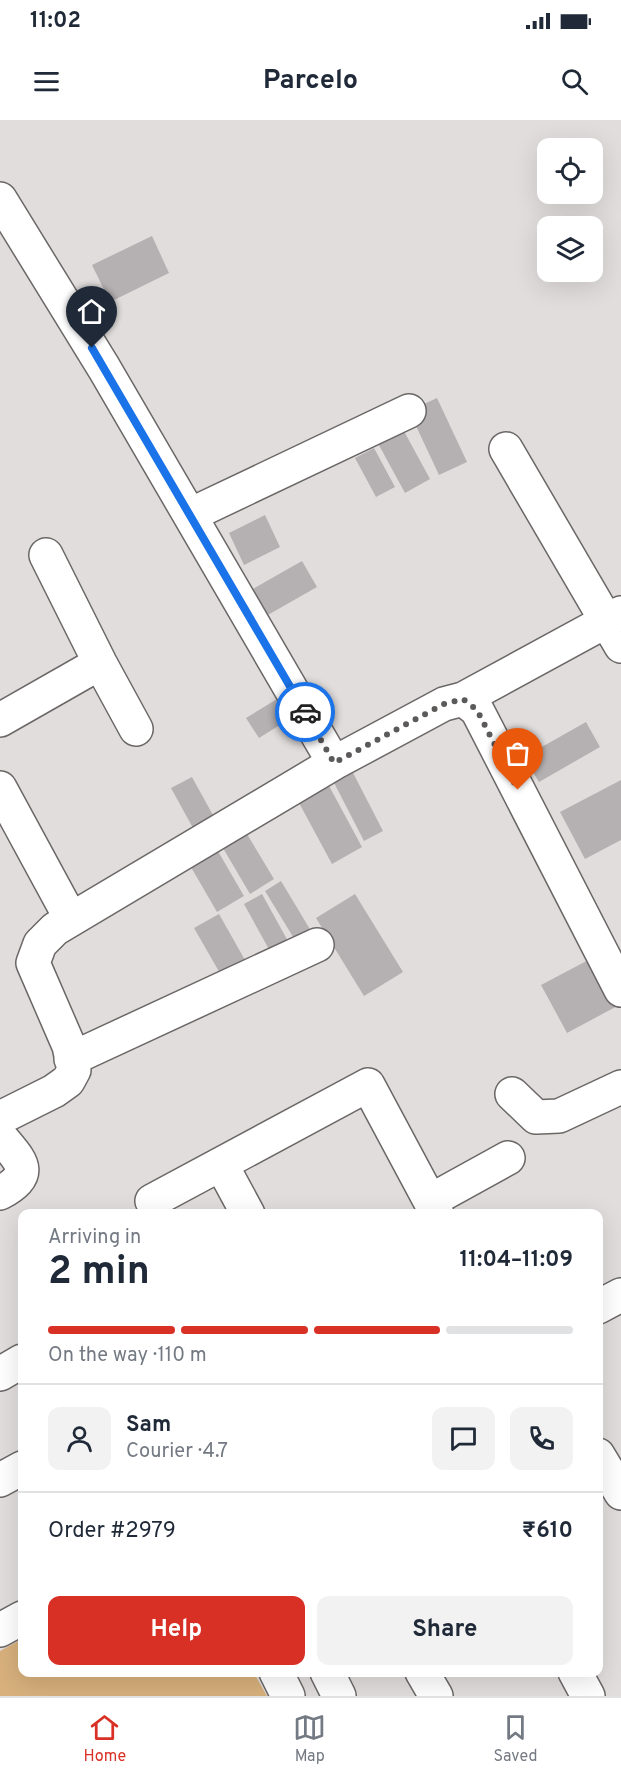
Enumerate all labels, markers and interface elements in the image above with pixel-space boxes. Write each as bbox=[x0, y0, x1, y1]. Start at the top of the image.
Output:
text: 11:02 bbox=[30, 8, 81, 35]
text: Parcelo bbox=[263, 64, 358, 98]
icon: menu bbox=[30, 65, 63, 98]
icon: search bbox=[558, 65, 591, 98]
map controls bbox=[537, 138, 603, 282]
button: locate bbox=[537, 138, 603, 204]
button: layers bbox=[537, 216, 603, 282]
pin bbox=[66, 286, 117, 348]
icon: home bbox=[75, 295, 108, 328]
courier bbox=[275, 682, 335, 742]
icon: car bbox=[289, 696, 322, 729]
pin bbox=[492, 728, 543, 790]
icon: bag bbox=[501, 737, 534, 770]
text: Arriving in bbox=[48, 1225, 141, 1251]
text: 11:04–11:09 bbox=[460, 1247, 573, 1274]
text: 2 min bbox=[48, 1249, 150, 1298]
text: On the way · 110 m bbox=[48, 1343, 207, 1369]
button: person bbox=[48, 1407, 111, 1470]
button: chat bbox=[432, 1407, 495, 1470]
button: phone bbox=[510, 1407, 573, 1470]
text: Sam bbox=[126, 1412, 171, 1439]
text: Courier · 4.7 bbox=[126, 1439, 228, 1465]
text: Order #2979 bbox=[48, 1518, 176, 1545]
text: ₹610 bbox=[522, 1518, 573, 1545]
button: Help bbox=[48, 1596, 305, 1665]
button: Share bbox=[317, 1596, 573, 1665]
tab: Home bbox=[84, 1711, 126, 1767]
tab: Map bbox=[293, 1711, 326, 1767]
tab: Saved bbox=[493, 1711, 537, 1767]

